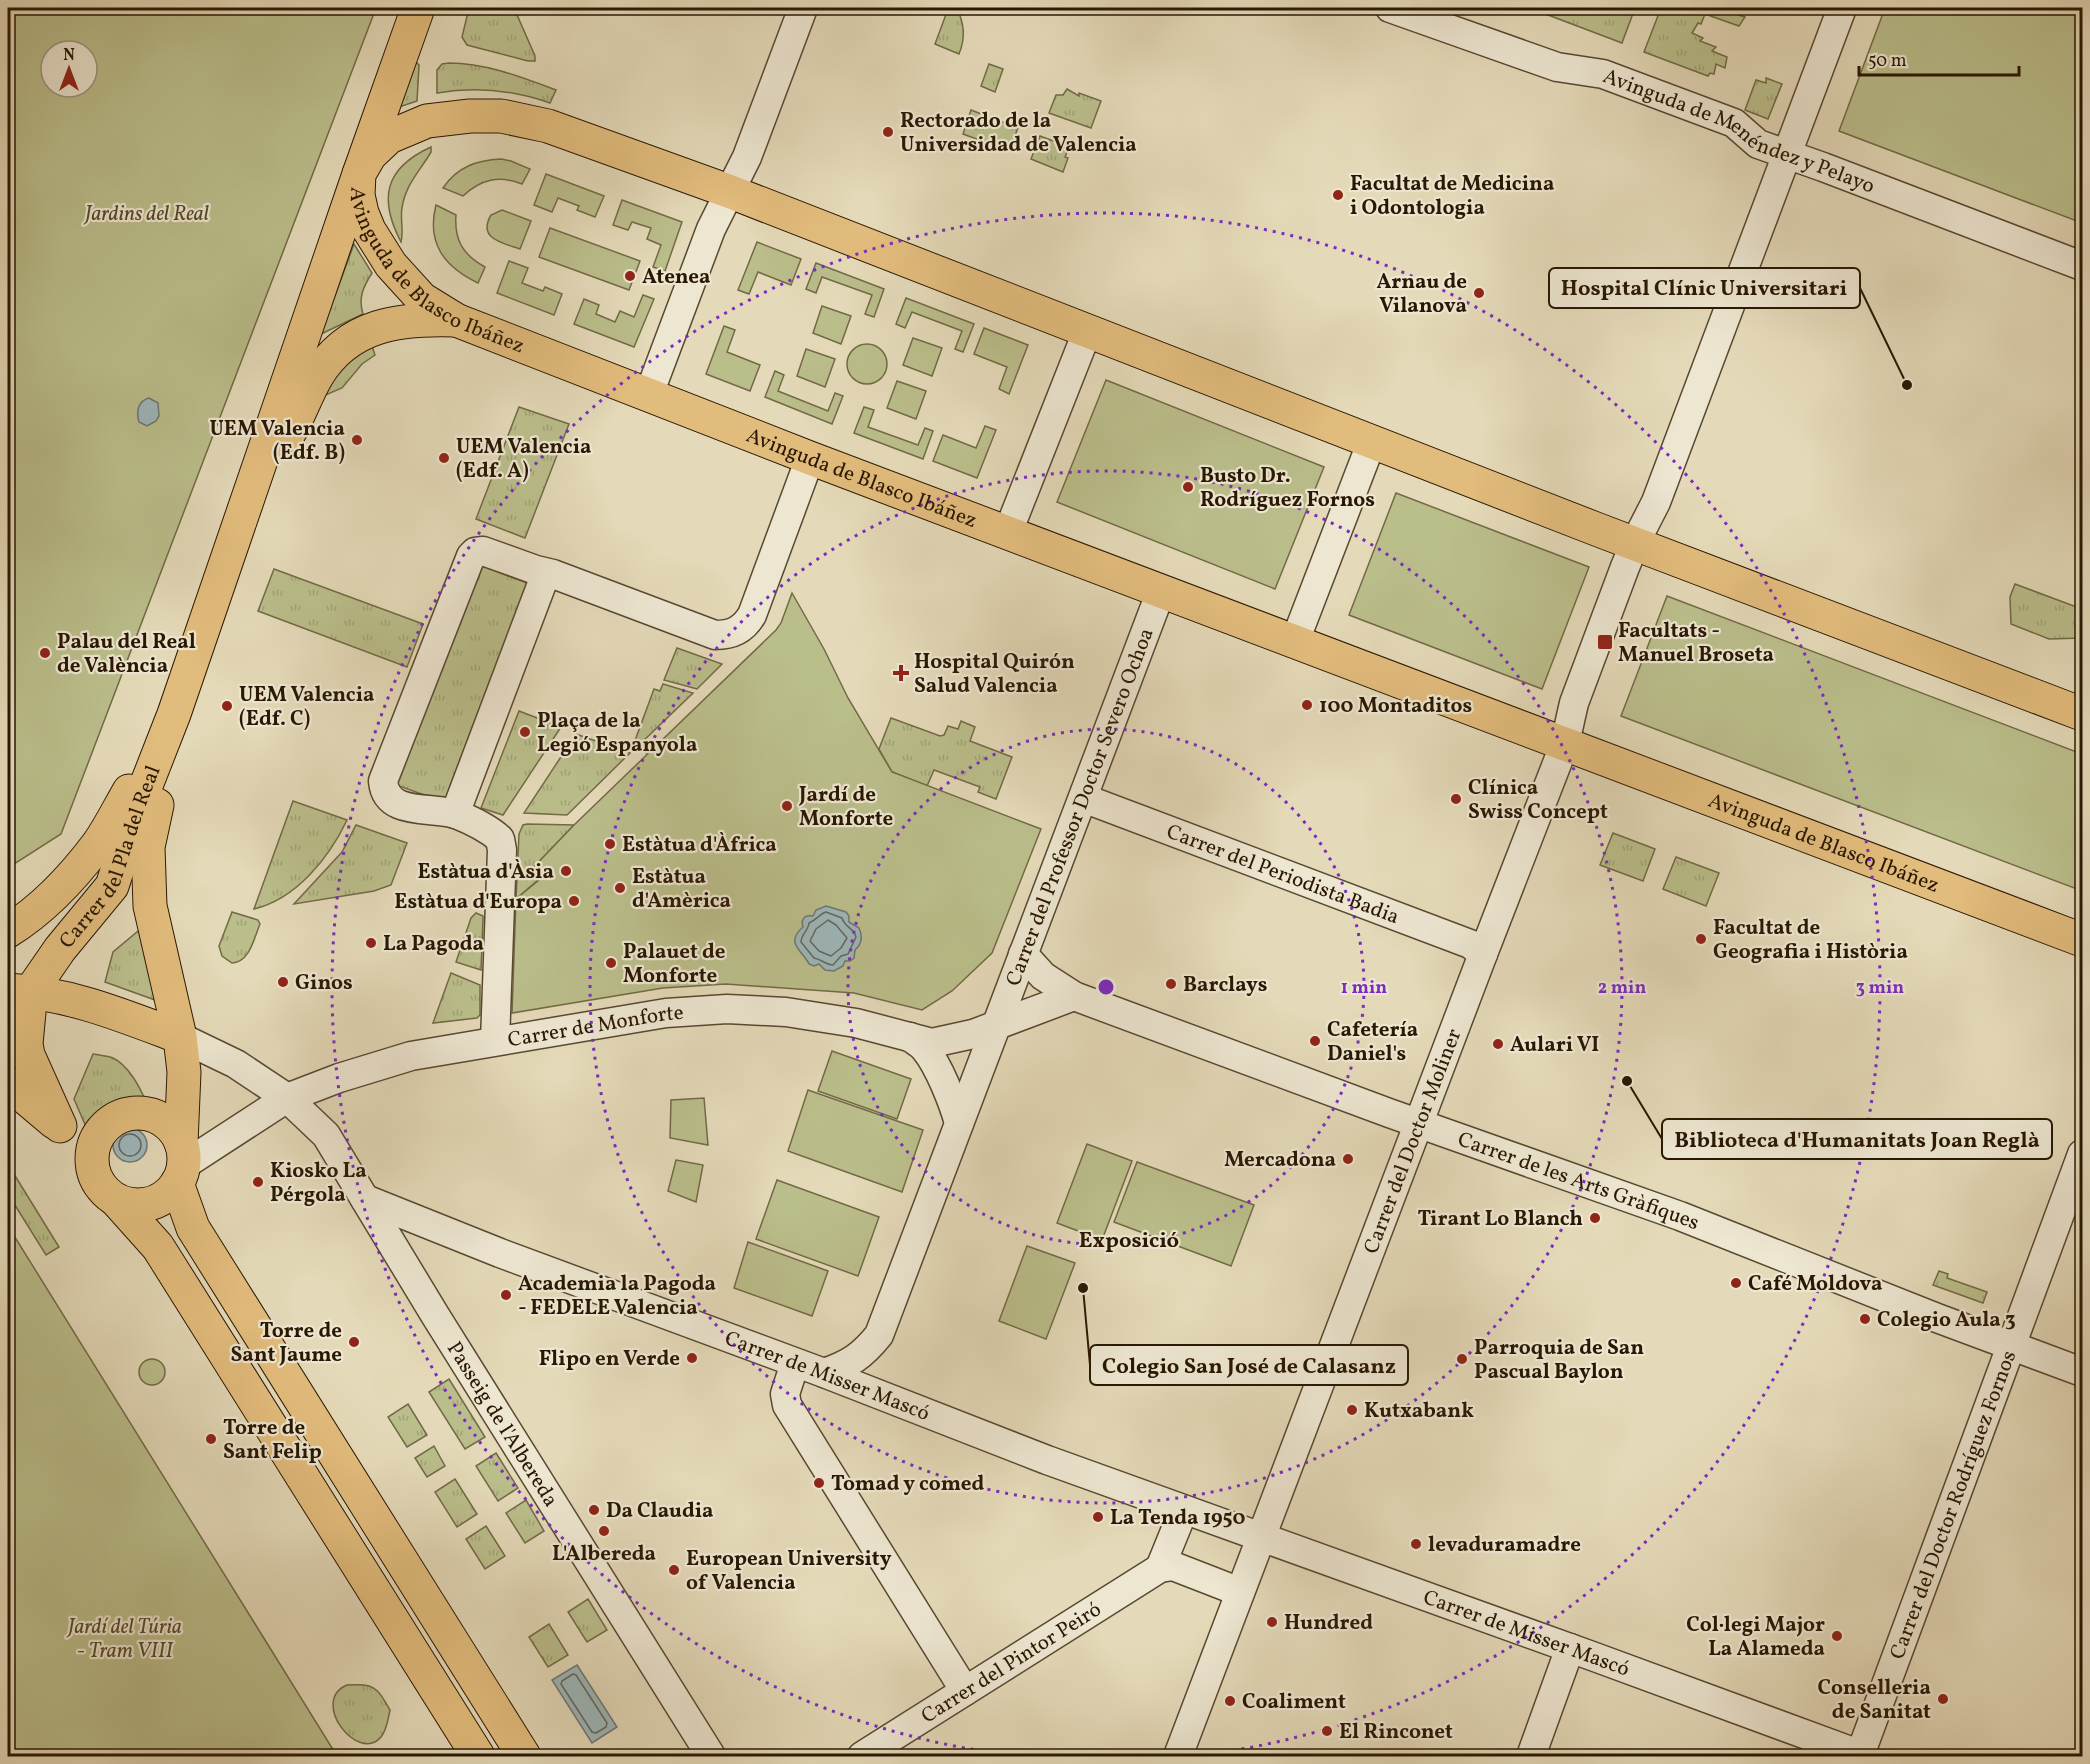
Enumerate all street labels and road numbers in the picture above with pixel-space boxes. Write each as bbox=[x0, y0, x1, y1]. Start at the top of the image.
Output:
street label: Avinguda de Menéndez y Pelayo bbox=[1599, 62, 1879, 201]
street label: Avinguda de Blasco Ibáñez bbox=[342, 186, 528, 361]
street label: Avinguda de Blasco Ibáñez bbox=[742, 422, 981, 536]
street label: Carrer del Professor Doctor Severo Ochoa bbox=[1000, 624, 1162, 990]
street label: Carrer del Pla del Real bbox=[53, 762, 168, 955]
street label: Avinguda de Blasco Ibáñez bbox=[1704, 787, 1943, 901]
street label: Carrer del Periodista Badia bbox=[1162, 818, 1403, 932]
street label: Carrer de Monforte bbox=[506, 999, 685, 1055]
street label: Carrer del Doctor Moliner bbox=[1357, 1025, 1469, 1258]
street label: Carrer de les Arts Gràfiques bbox=[1453, 1125, 1703, 1238]
street label: Carrer de Misser Mascó bbox=[720, 1324, 934, 1429]
street label: Passeig de l'Albereda bbox=[439, 1336, 564, 1513]
street label: Carrer del Doctor Rodríguez Fornos bbox=[1884, 1347, 2024, 1664]
street label: Carrer de Misser Mascó bbox=[1419, 1583, 1633, 1685]
street label: Carrer del Pintor Peiró bbox=[916, 1596, 1107, 1731]

